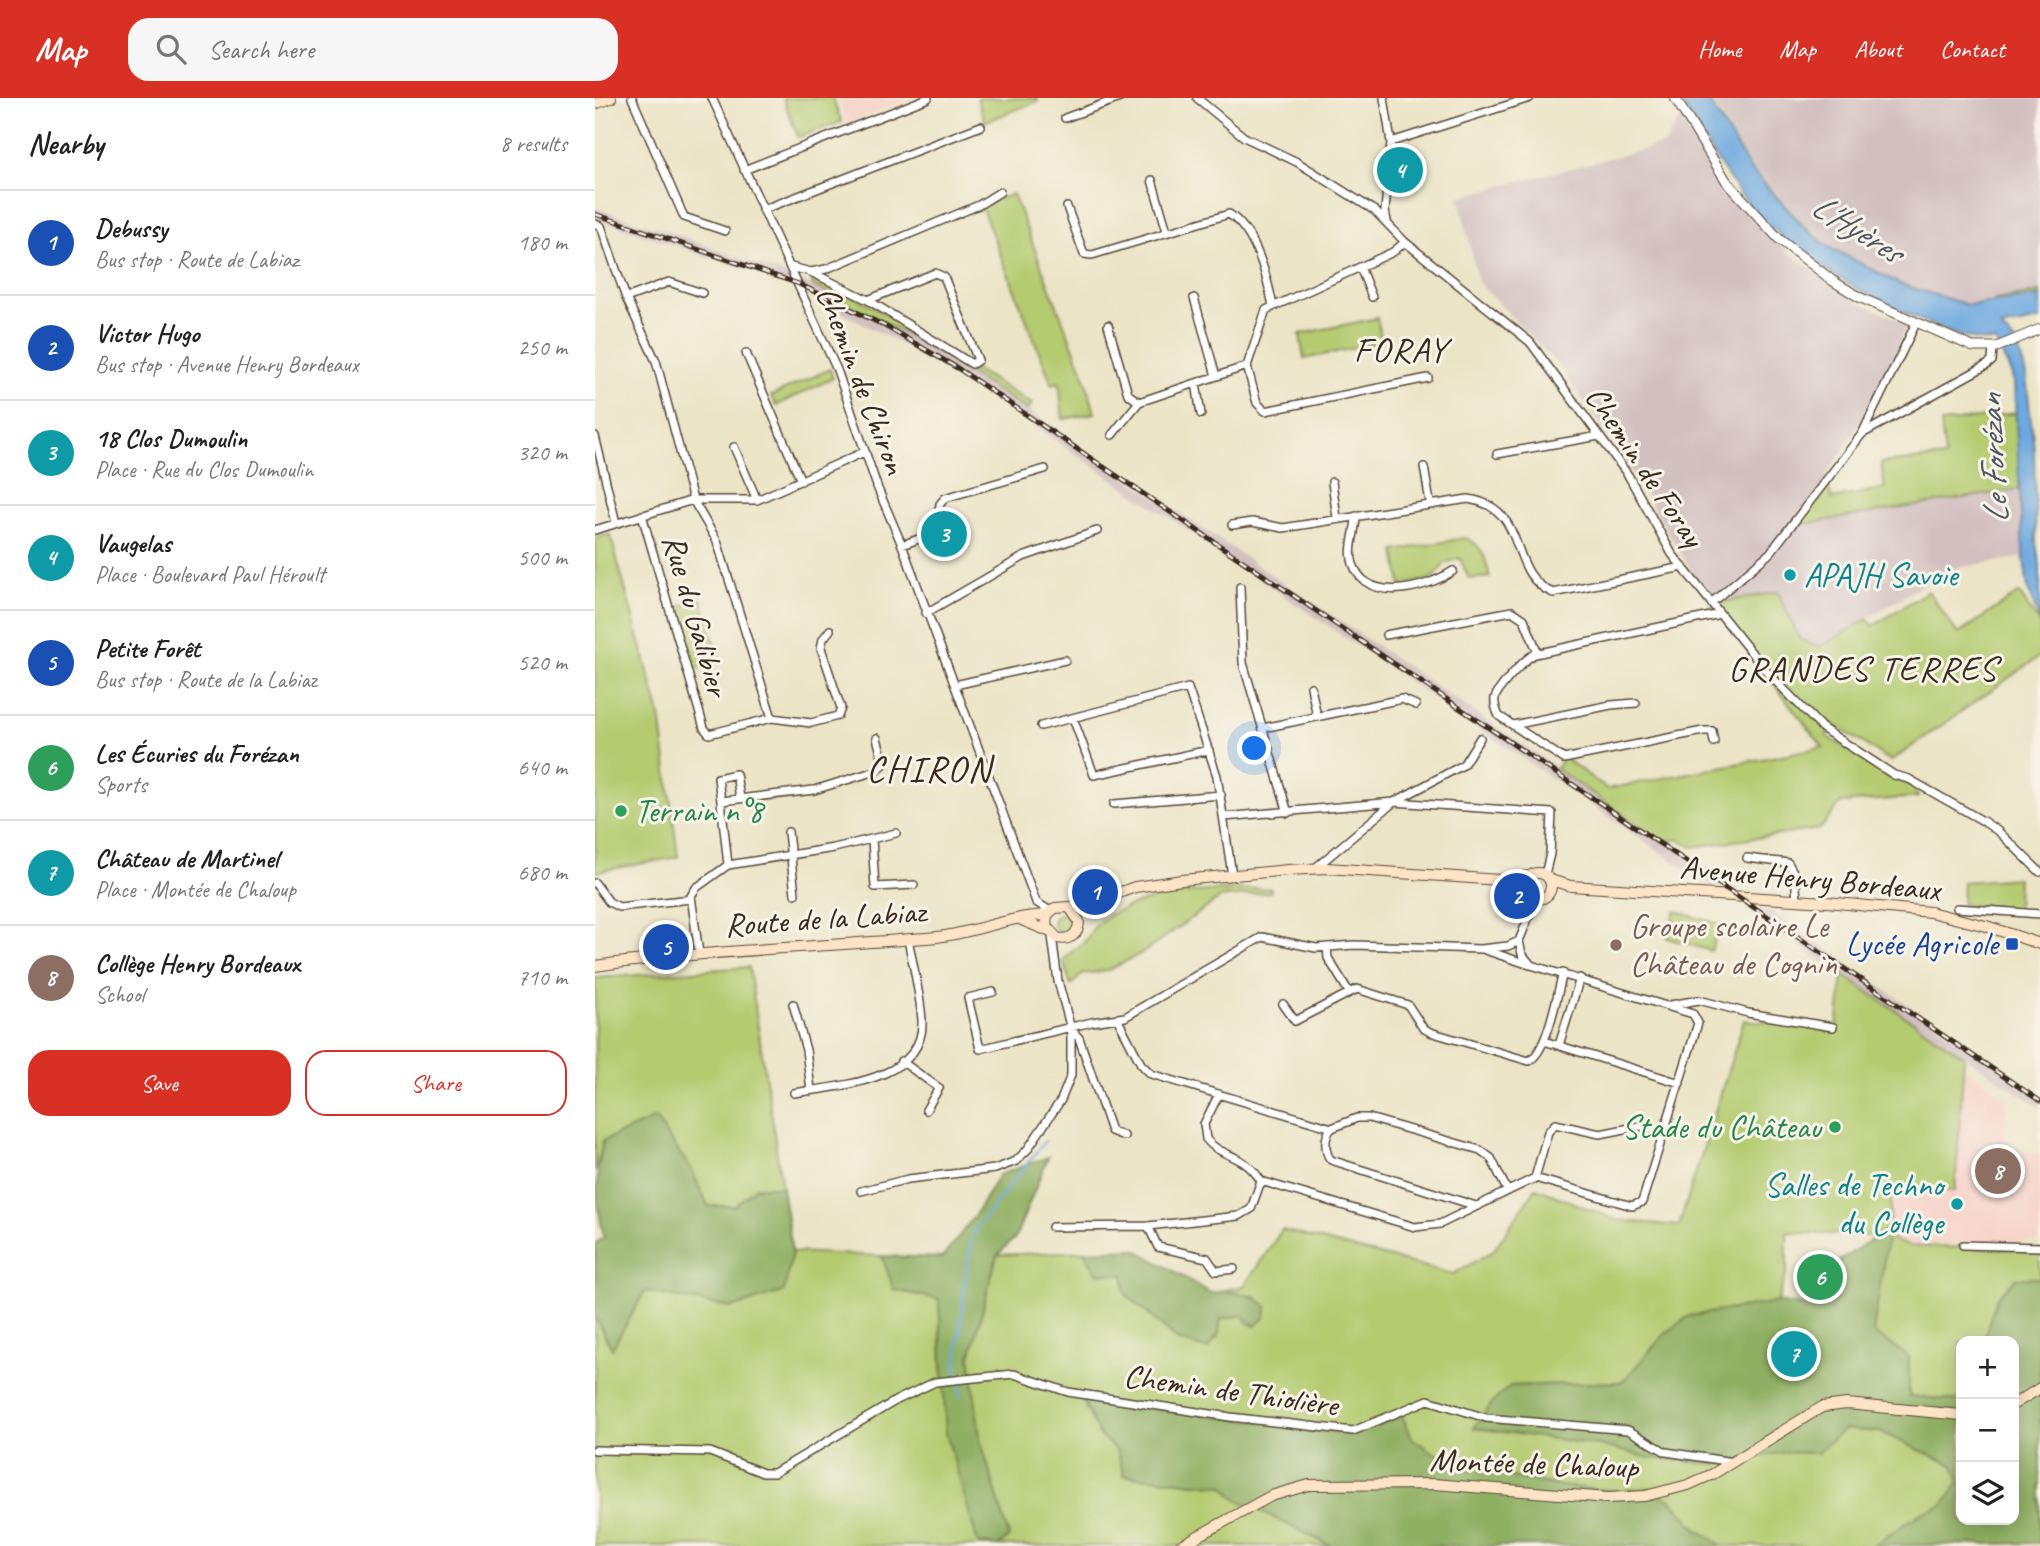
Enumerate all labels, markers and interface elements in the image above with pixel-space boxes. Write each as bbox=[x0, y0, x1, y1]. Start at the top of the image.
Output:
search box bbox=[128, 18, 618, 81]
text: Map bbox=[35, 28, 86, 70]
icon: search bbox=[152, 30, 190, 68]
text: Search here bbox=[208, 33, 314, 66]
text: Home bbox=[1698, 34, 1741, 64]
text: Map bbox=[1779, 34, 1816, 64]
text: About bbox=[1854, 34, 1902, 64]
text: Contact bbox=[1940, 34, 2005, 64]
text: Nearby bbox=[28, 125, 104, 163]
text: 8 results bbox=[500, 129, 567, 158]
pin: 4 bbox=[1377, 144, 1423, 196]
water label: L'Hyères bbox=[1803, 183, 1916, 276]
text: Debussy bbox=[95, 212, 167, 245]
text: 1 bbox=[46, 228, 56, 257]
text: 180 m bbox=[518, 228, 567, 257]
text: Bus stop · Route de Labiaz bbox=[95, 245, 299, 274]
street label: Chemin de Chiron bbox=[807, 280, 917, 481]
text: Victor Hugo bbox=[95, 317, 199, 350]
district label: FORAY bbox=[1354, 327, 1453, 372]
text: 2 bbox=[46, 333, 56, 362]
text: 250 m bbox=[518, 333, 567, 362]
text: Bus stop · Avenue Henry Bordeaux bbox=[95, 350, 359, 379]
street label: Chemin de Foray bbox=[1576, 378, 1716, 557]
water label: Le Forézan bbox=[1967, 390, 2019, 524]
text: 18 Clos Dumoulin bbox=[95, 422, 247, 455]
text: 3 bbox=[46, 438, 56, 467]
text: 320 m bbox=[518, 438, 567, 467]
text: Place · Rue du Clos Dumoulin bbox=[95, 455, 313, 484]
pin: 3 bbox=[921, 508, 967, 560]
text: Vaugelas bbox=[95, 527, 171, 560]
street label: Rue du Galibier bbox=[653, 529, 740, 704]
text: 4 bbox=[46, 543, 56, 572]
text: 500 m bbox=[518, 543, 567, 572]
place label: APAJH Savoie bbox=[1804, 554, 1960, 596]
text: Place · Boulevard Paul Héroult bbox=[95, 560, 325, 589]
marker: APAJH Savoie bbox=[1782, 567, 1798, 583]
text: Petite Forêt bbox=[95, 632, 200, 665]
district label: GRANDES TERRES bbox=[1728, 646, 2003, 691]
text: 5 bbox=[46, 648, 56, 677]
text: 520 m bbox=[518, 648, 567, 677]
text: Bus stop · Route de la Labiaz bbox=[95, 665, 317, 694]
your location bbox=[1237, 731, 1271, 765]
text: Les Écuries du Forézan bbox=[95, 737, 299, 770]
district label: CHIRON bbox=[866, 745, 996, 792]
text: 6 bbox=[46, 753, 56, 782]
text: 640 m bbox=[518, 753, 567, 782]
text: Sports bbox=[95, 770, 147, 799]
place label: Terrain n°8 bbox=[635, 790, 766, 832]
marker: Terrain n°8 bbox=[613, 803, 629, 819]
text: Château de Martinel bbox=[95, 842, 278, 875]
street label: Avenue Henry Bordeaux bbox=[1678, 846, 1945, 911]
text: 7 bbox=[46, 858, 56, 887]
text: 680 m bbox=[518, 858, 567, 887]
pin: 1 bbox=[1072, 866, 1118, 918]
pin: 2 bbox=[1494, 870, 1540, 922]
text: Place · Montée de Chaloup bbox=[95, 875, 296, 904]
street label: Route de la Labiaz bbox=[723, 890, 929, 946]
place label: Groupe scolaire Le Château de Cognin bbox=[1630, 905, 1837, 985]
pin: 5 bbox=[643, 921, 689, 973]
place label: Lycée Agricole bbox=[1846, 923, 2000, 965]
marker: Lycée Agricole bbox=[2004, 936, 2020, 952]
marker: Groupe scolaire Le Château de Cognin bbox=[1608, 937, 1624, 953]
text: Collège Henry Bordeaux bbox=[95, 947, 300, 980]
text: 8 bbox=[46, 963, 56, 992]
text: 710 m bbox=[518, 963, 567, 992]
text: School bbox=[95, 980, 144, 1009]
button: Save bbox=[28, 1050, 291, 1116]
button: Share bbox=[305, 1050, 567, 1116]
place label: Stade du Château bbox=[1622, 1106, 1823, 1148]
marker: Stade du Château bbox=[1827, 1119, 1843, 1135]
pin: 8 bbox=[1975, 1145, 2021, 1197]
place label: Salles de Techno du Collège bbox=[1764, 1164, 1946, 1244]
marker: Salles de Techno du Collège bbox=[1949, 1196, 1965, 1212]
pin: 6 bbox=[1797, 1251, 1843, 1303]
pin: 7 bbox=[1771, 1328, 1817, 1380]
map controls bbox=[1956, 1336, 2019, 1525]
button: + bbox=[1956, 1336, 2019, 1399]
street label: Chemin de Thiolière bbox=[1121, 1354, 1343, 1426]
button: − bbox=[1956, 1399, 2019, 1462]
street label: Montée de Chaloup bbox=[1429, 1438, 1640, 1488]
button: layers bbox=[1956, 1462, 2019, 1525]

